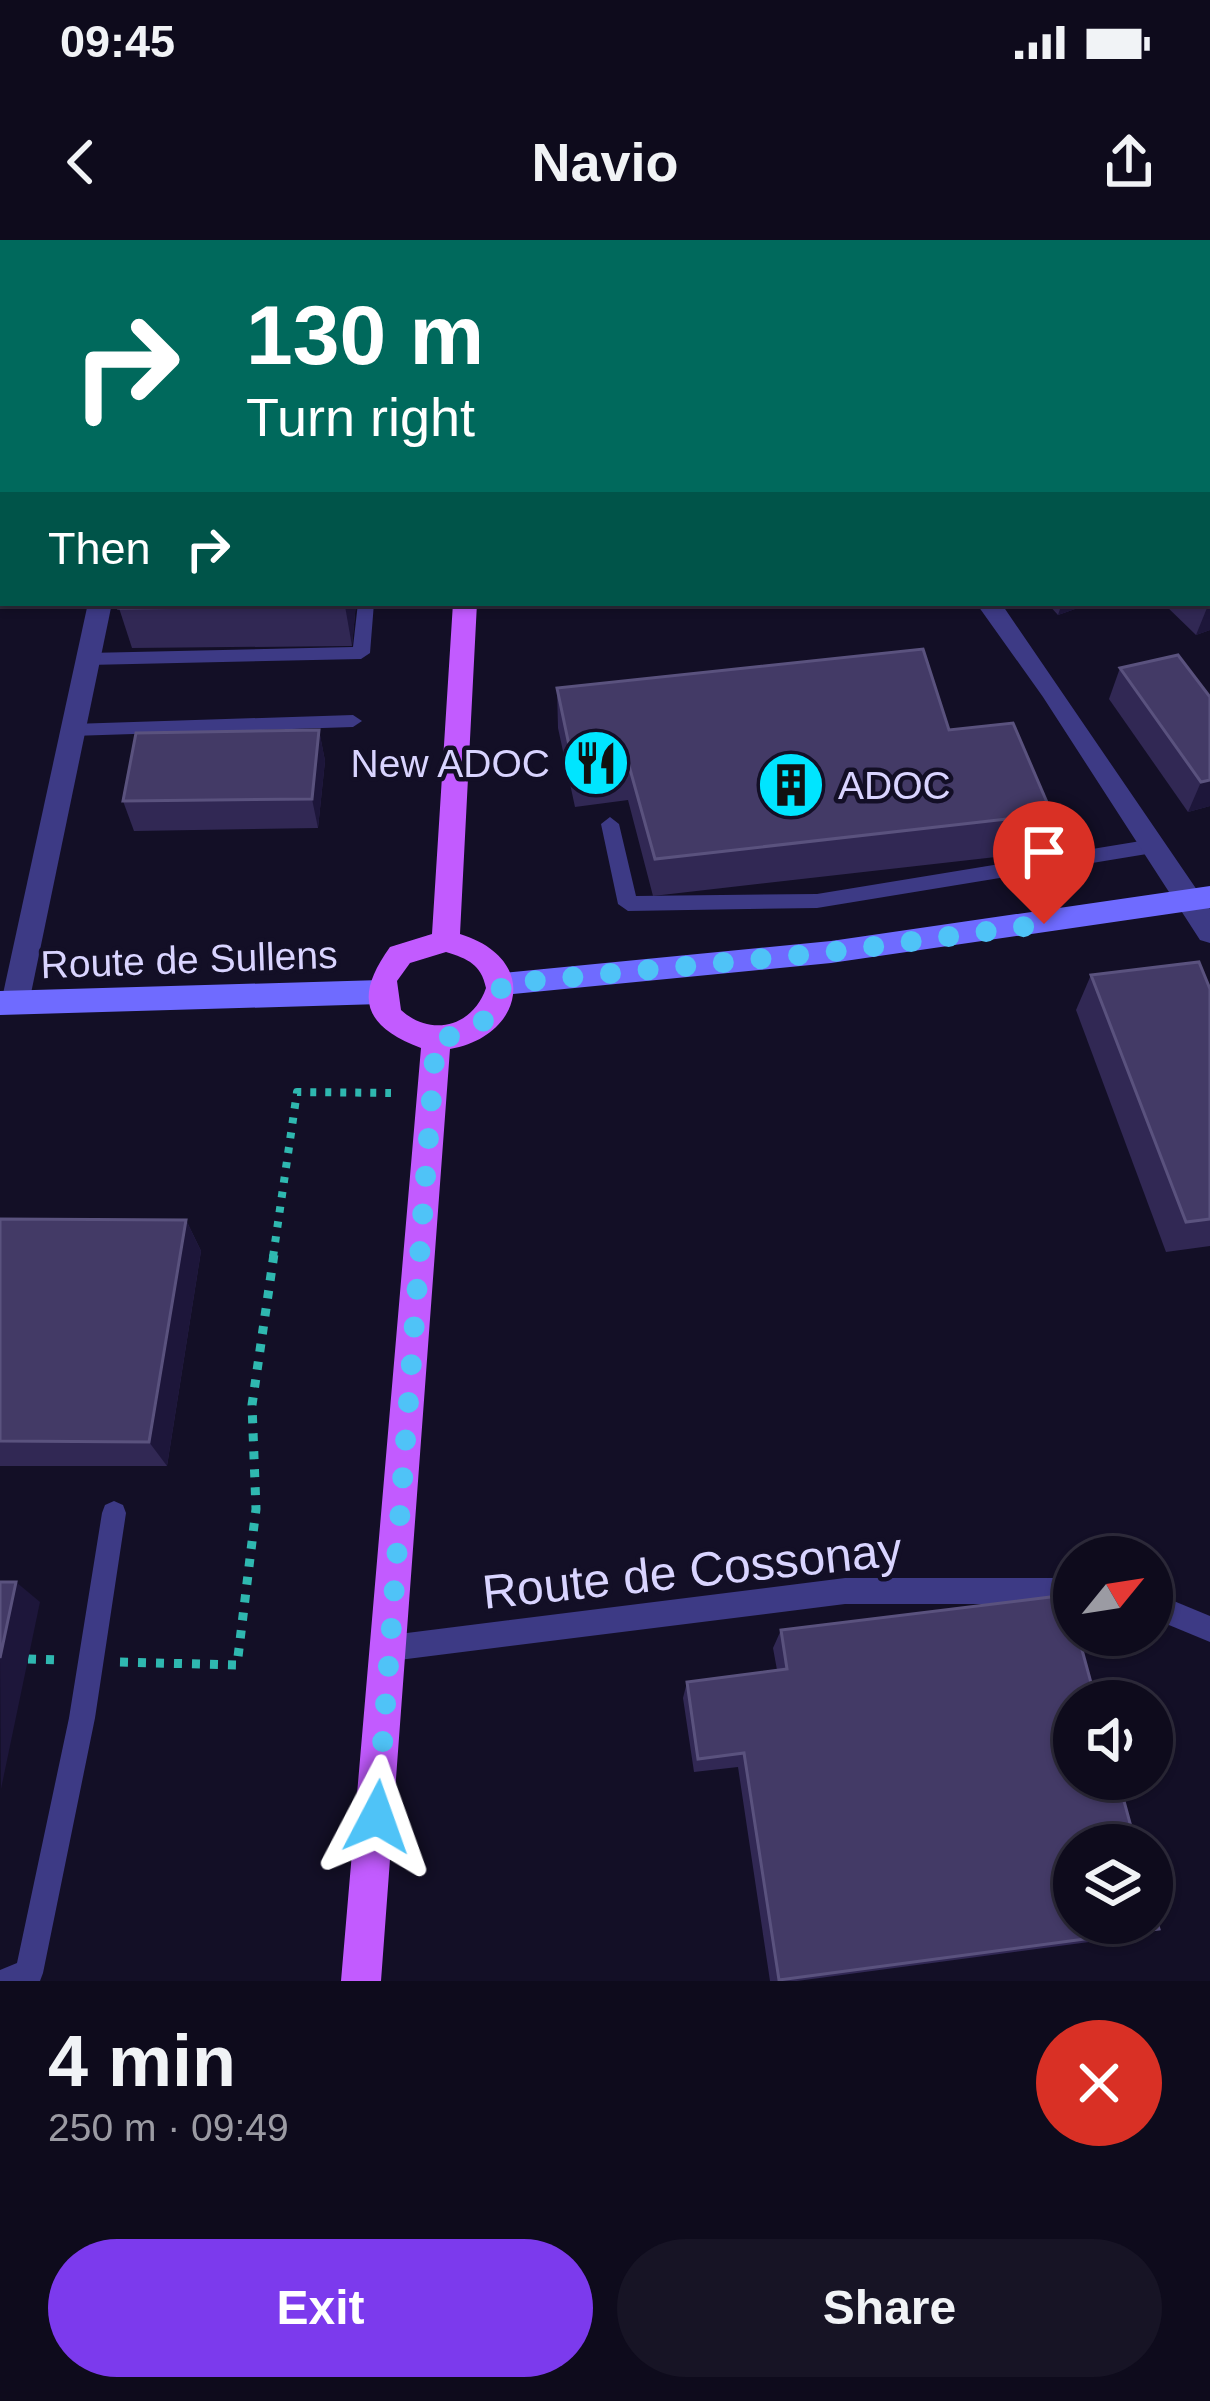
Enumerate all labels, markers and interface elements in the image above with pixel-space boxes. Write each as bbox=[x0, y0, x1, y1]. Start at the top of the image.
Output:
text: 09:45 bbox=[60, 16, 175, 67]
icon: back bbox=[48, 129, 114, 195]
icon: share bbox=[1096, 129, 1162, 195]
text: Navio bbox=[531, 132, 679, 192]
icon: right bbox=[48, 288, 204, 444]
text: 130 m bbox=[246, 288, 484, 382]
text: Turn right bbox=[246, 387, 475, 447]
icon: right bbox=[175, 516, 241, 582]
text: Then bbox=[48, 523, 151, 574]
restaurant icon: New ADOC bbox=[561, 728, 631, 798]
place label: New ADOC bbox=[351, 742, 550, 785]
building icon: ADOC bbox=[756, 750, 826, 820]
place label: ADOC bbox=[838, 764, 951, 807]
pin bbox=[993, 801, 1095, 924]
icon: arrive bbox=[1011, 819, 1077, 885]
street label: Route de Sullens bbox=[40, 933, 338, 986]
street label: Route de Cossonay bbox=[480, 1522, 904, 1619]
north arrow bbox=[1053, 1536, 1173, 1656]
map controls bbox=[1053, 1536, 1173, 1944]
button: sound bbox=[1053, 1680, 1173, 1800]
position arrow bbox=[314, 1754, 440, 1880]
button: layers bbox=[1053, 1824, 1173, 1944]
button: close bbox=[1036, 2020, 1162, 2146]
text: 4 min bbox=[48, 2021, 236, 2101]
text: 250 m · 09:49 bbox=[48, 2106, 289, 2149]
button: Exit bbox=[48, 2239, 593, 2377]
button: Share bbox=[617, 2239, 1162, 2377]

